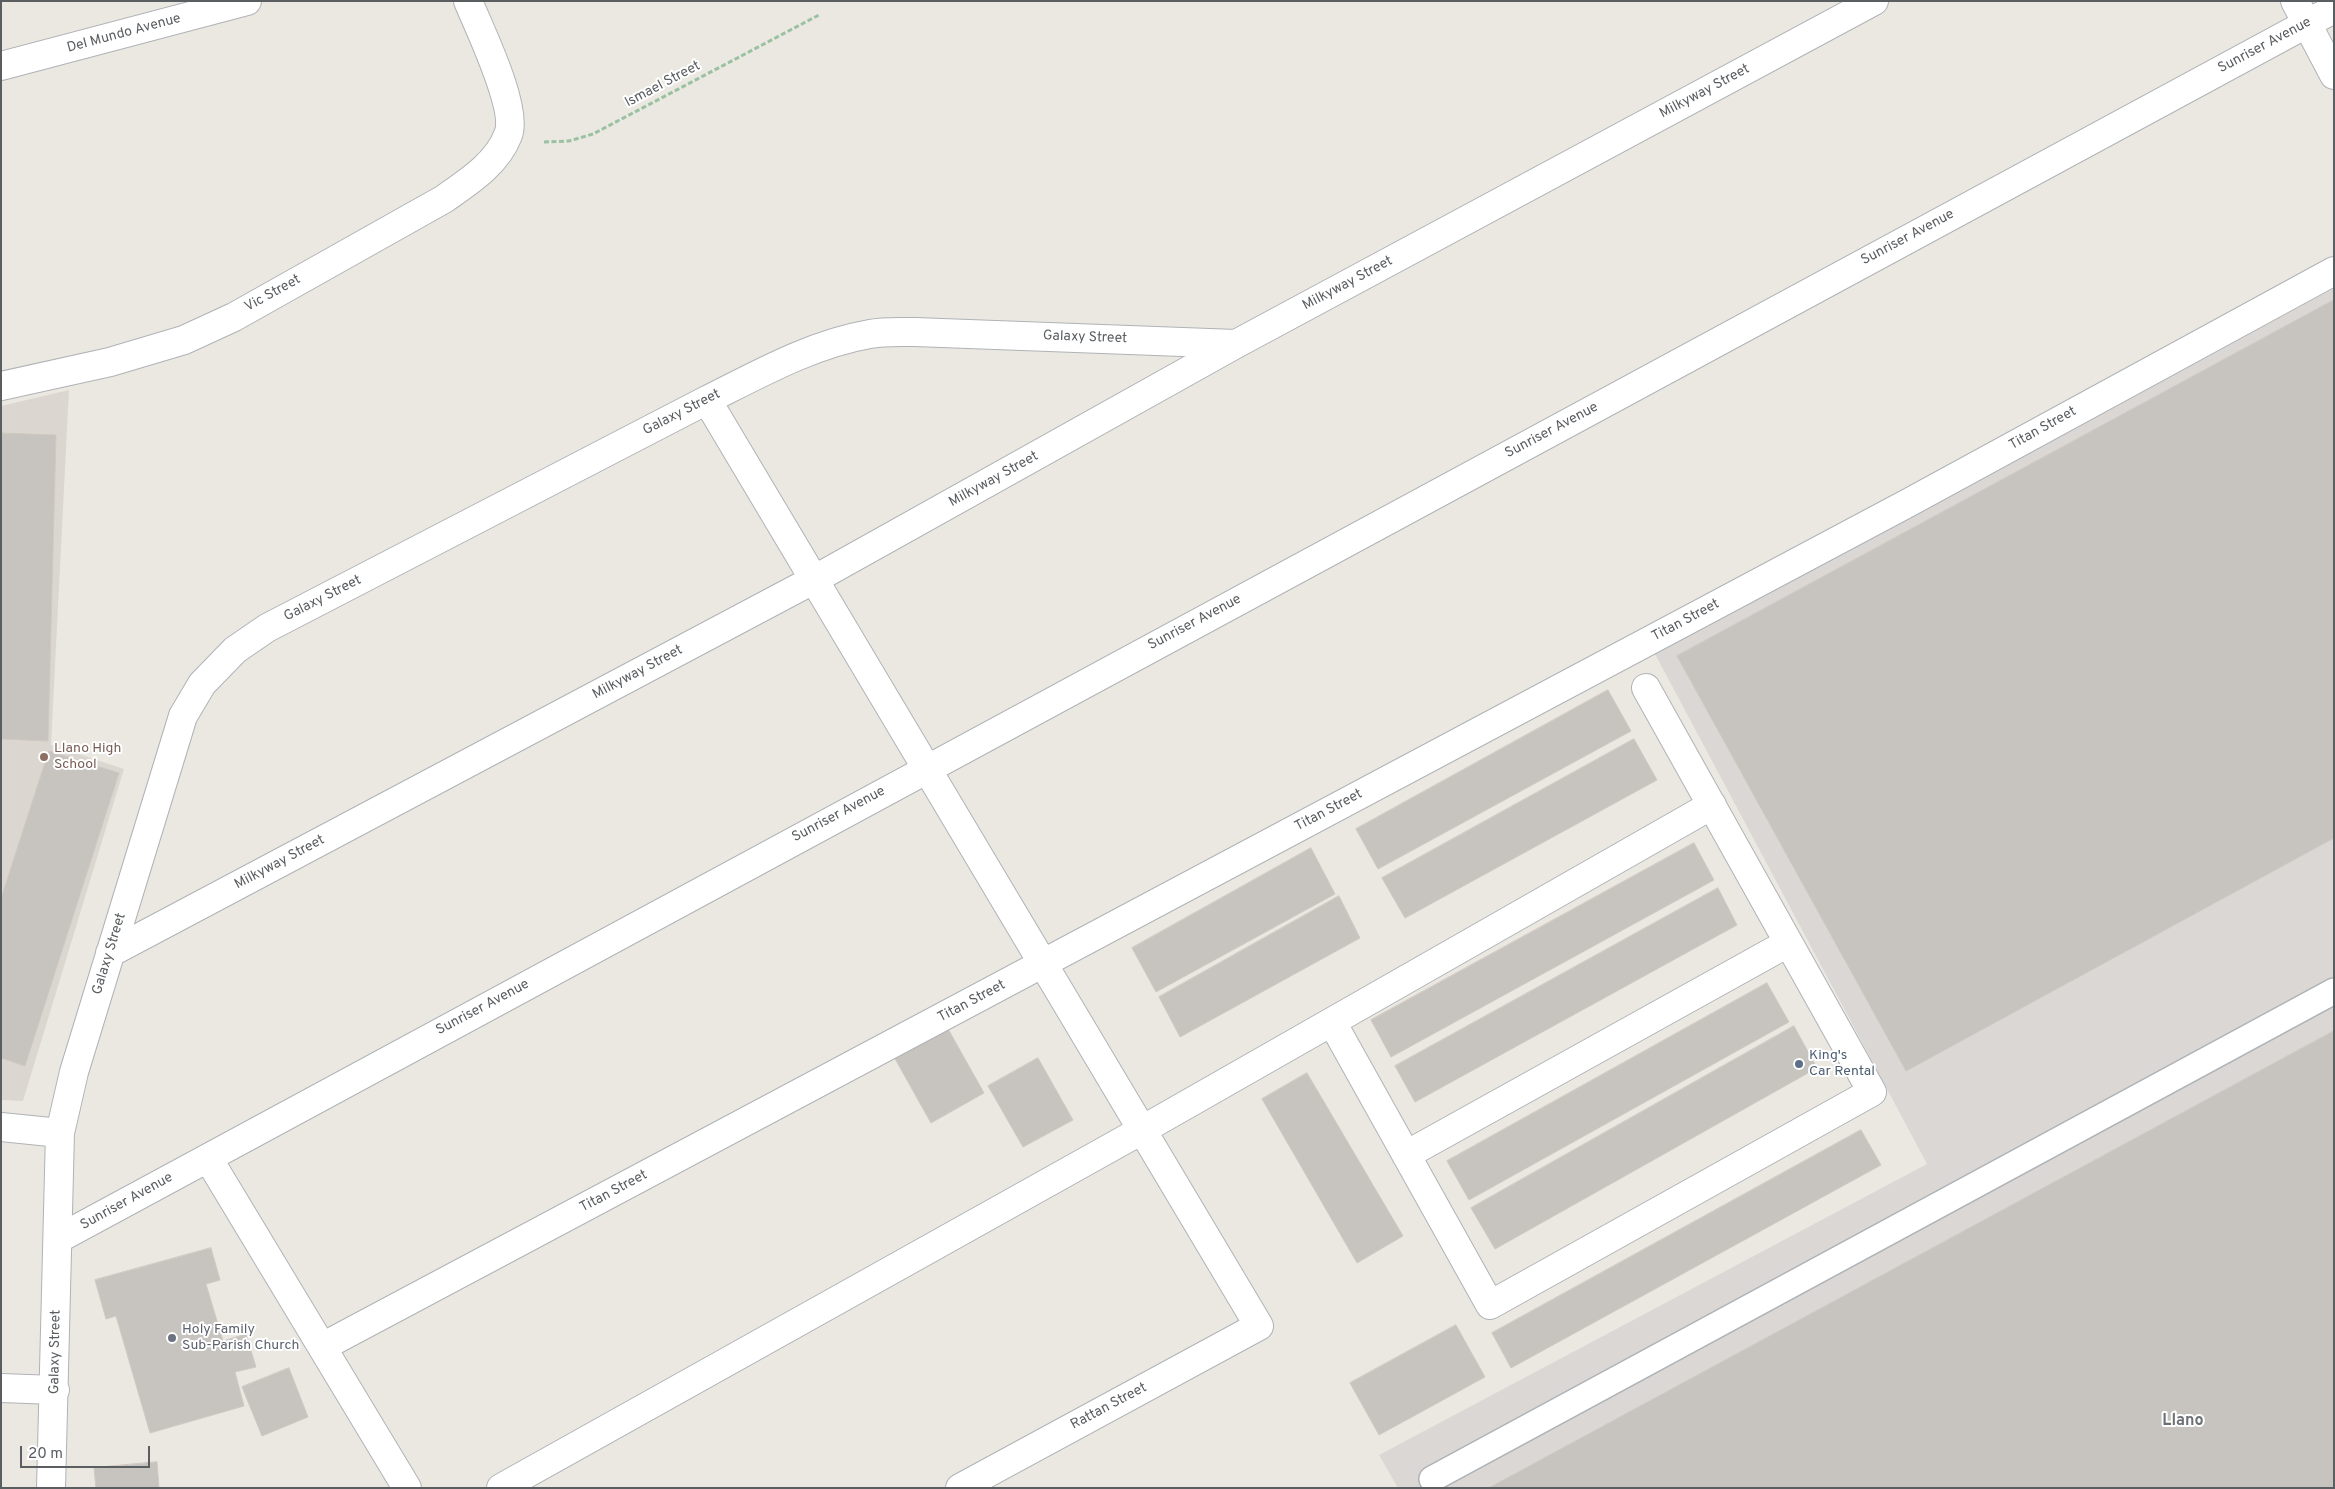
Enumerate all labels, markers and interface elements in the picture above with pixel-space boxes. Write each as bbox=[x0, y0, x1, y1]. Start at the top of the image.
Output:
street label: Del Mundo Avenue bbox=[65, 11, 183, 57]
street label: Sunriser Avenue bbox=[2216, 14, 2314, 78]
street label: Ismael Street bbox=[623, 58, 703, 112]
street label: Milkyway Street bbox=[1657, 61, 1753, 123]
street label: Sunriser Avenue bbox=[1859, 206, 1957, 270]
street label: Milkyway Street bbox=[1300, 253, 1396, 315]
street label: Vic Street bbox=[242, 272, 304, 316]
street label: Galaxy Street bbox=[1042, 328, 1128, 348]
street label: Galaxy Street bbox=[641, 386, 723, 440]
street label: Sunriser Avenue bbox=[1503, 399, 1601, 463]
street label: Titan Street bbox=[2007, 404, 2079, 454]
street label: Milkyway Street bbox=[946, 449, 1042, 511]
street label: Galaxy Street bbox=[282, 572, 364, 626]
street label: Sunriser Avenue bbox=[1146, 591, 1244, 655]
street label: Titan Street bbox=[1649, 596, 1723, 646]
street label: Milkyway Street bbox=[590, 642, 686, 704]
place label: Llano High School bbox=[54, 741, 121, 774]
marker: Llano High School bbox=[38, 751, 50, 763]
street label: Sunriser Avenue bbox=[790, 783, 888, 847]
street label: Titan Street bbox=[1292, 786, 1366, 836]
street label: Milkyway Street bbox=[232, 832, 328, 894]
street label: Galaxy Street bbox=[90, 911, 130, 997]
street label: Sunriser Avenue bbox=[434, 976, 532, 1040]
street label: Titan Street bbox=[935, 977, 1009, 1027]
place label: King's Car Rental bbox=[1809, 1048, 1875, 1080]
marker: King's Car Rental bbox=[1793, 1058, 1805, 1070]
street label: Titan Street bbox=[577, 1167, 651, 1217]
street label: Sunriser Avenue bbox=[78, 1170, 176, 1234]
street label: Galaxy Street bbox=[47, 1310, 65, 1394]
place label: Holy Family Sub-Parish Church bbox=[182, 1322, 299, 1354]
marker: Holy Family Sub-Parish Church bbox=[166, 1332, 178, 1344]
street label: Rattan Street bbox=[1068, 1380, 1150, 1434]
district label: Llano bbox=[2162, 1412, 2204, 1432]
scale bar bbox=[22, 1436, 152, 1468]
text: 20 m bbox=[28, 1445, 63, 1464]

